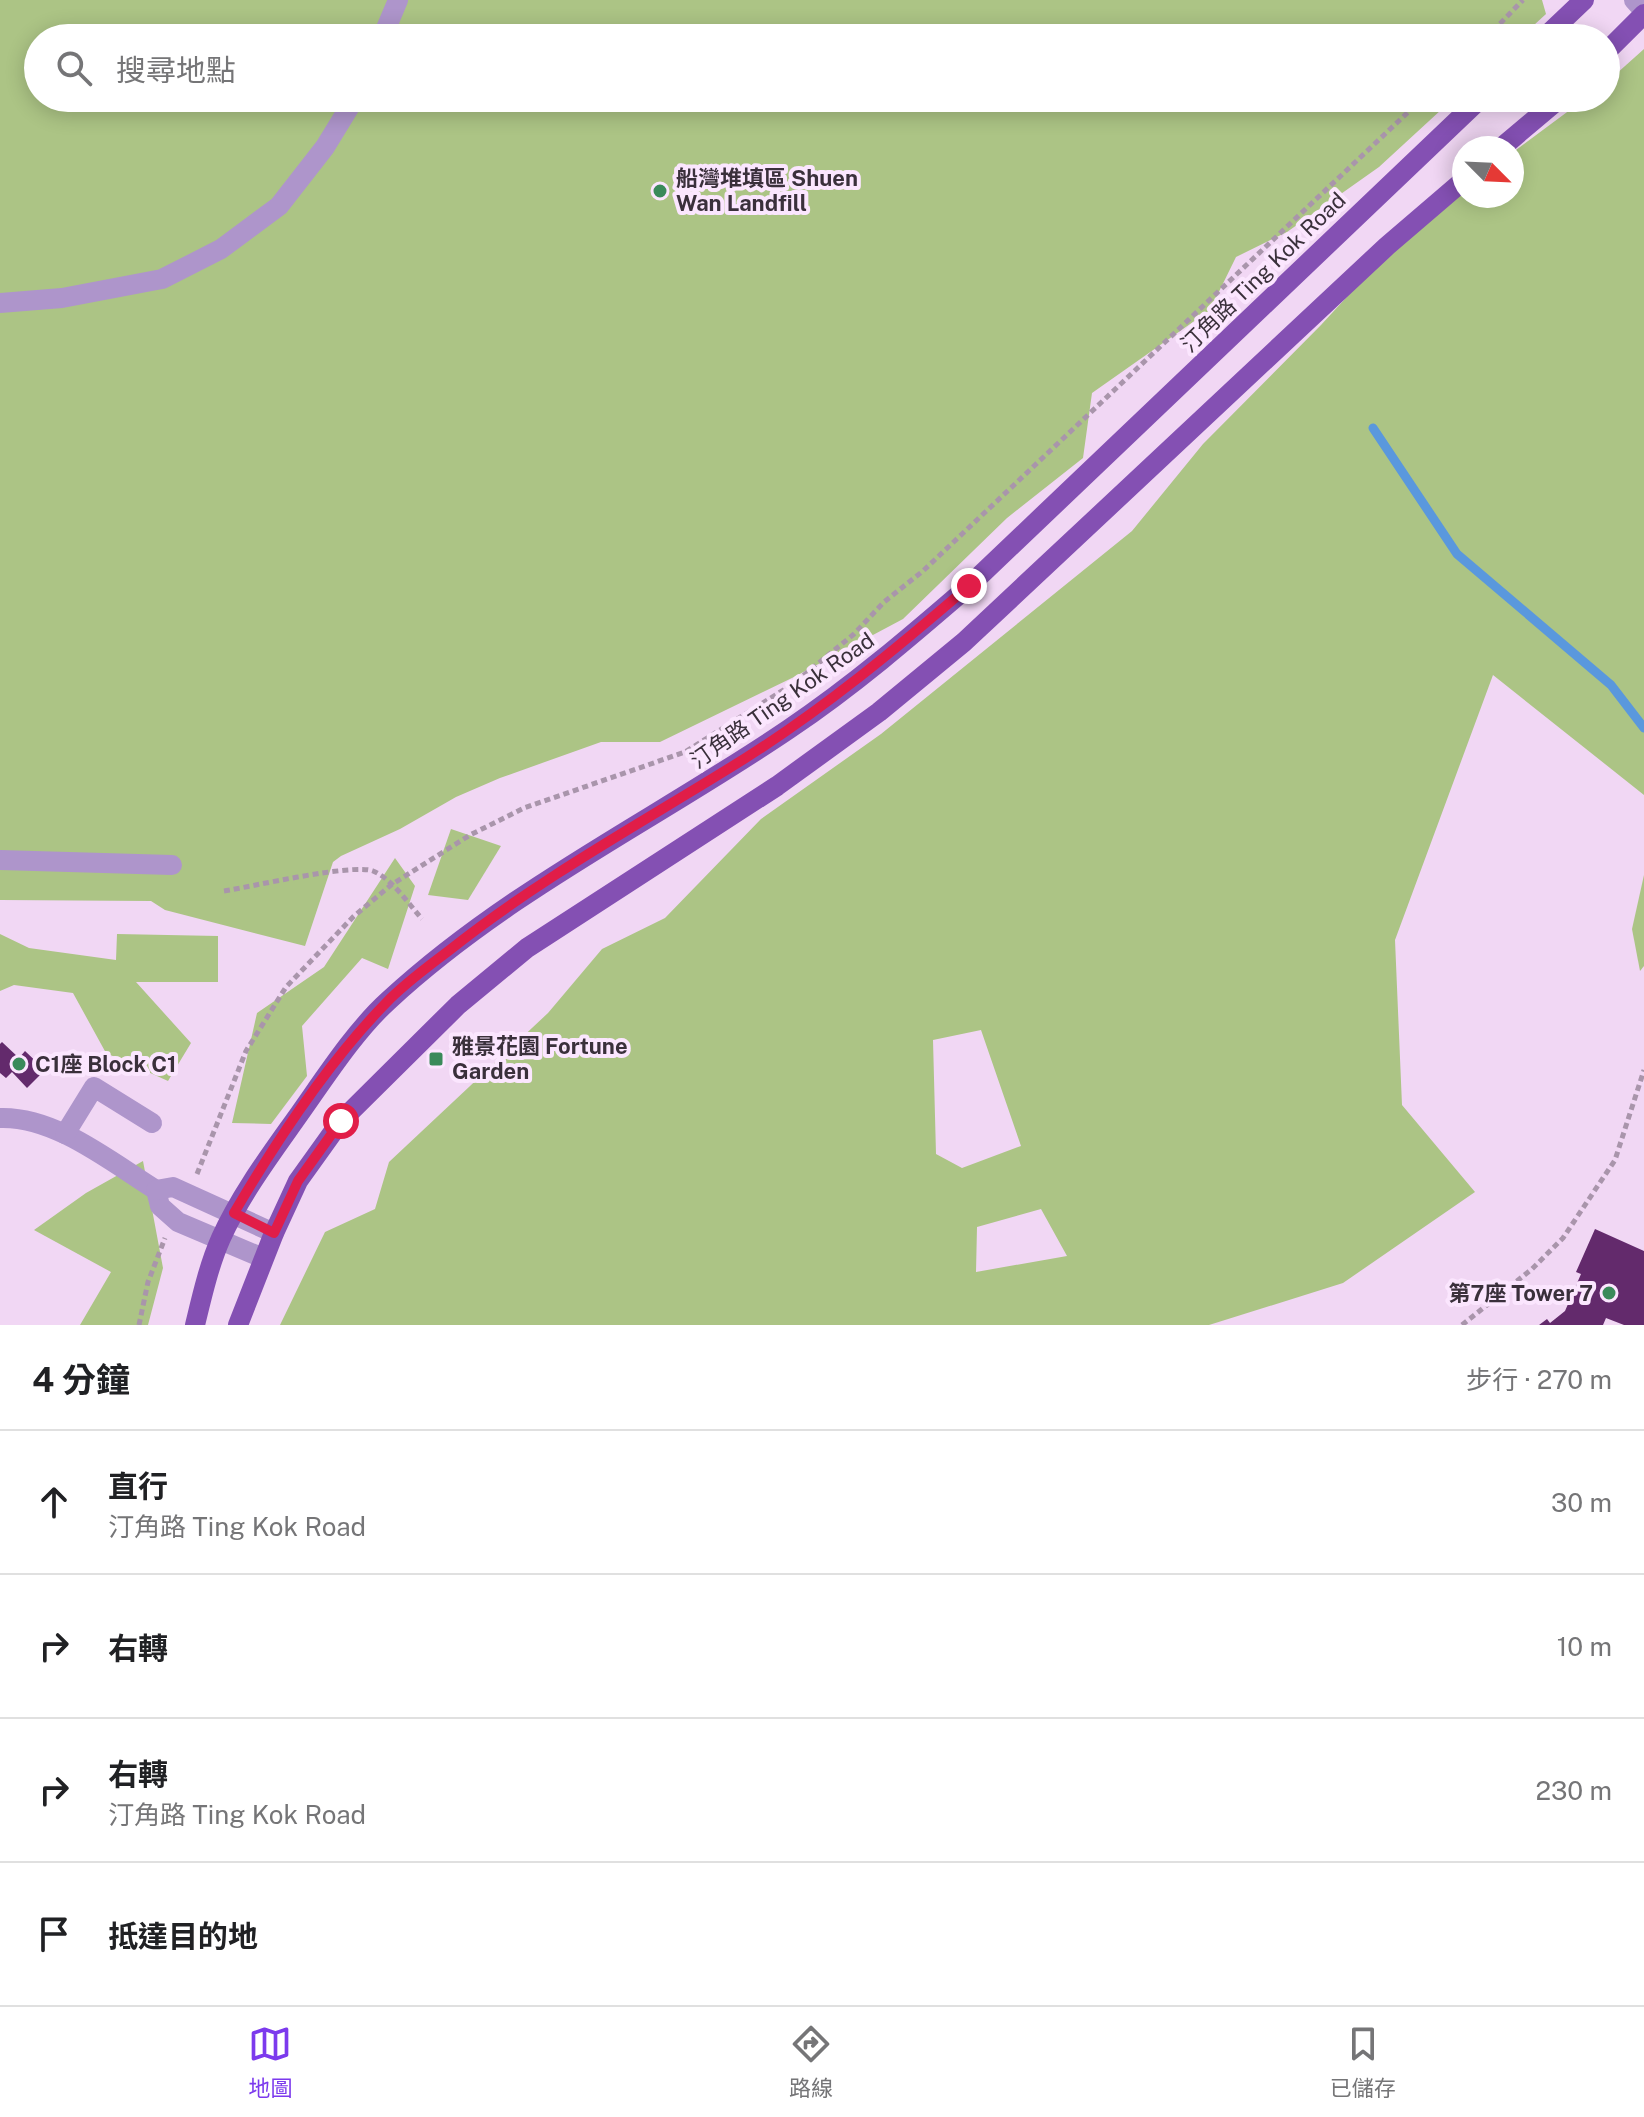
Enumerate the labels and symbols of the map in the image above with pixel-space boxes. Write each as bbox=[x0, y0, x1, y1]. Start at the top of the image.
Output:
north arrow bbox=[1452, 136, 1524, 208]
place label: 船灣堆填區 Shuen Wan Landfill bbox=[676, 165, 858, 216]
marker: 船灣堆填區 Shuen Wan Landfill bbox=[651, 182, 669, 200]
street label: 汀角路 Ting Kok Road bbox=[1175, 187, 1351, 357]
route end bbox=[951, 568, 987, 604]
street label: 汀角路 Ting Kok Road bbox=[685, 627, 879, 773]
place label: 雅景花園 Fortune Garden bbox=[452, 1033, 628, 1084]
marker: 雅景花園 Fortune Garden bbox=[427, 1050, 445, 1068]
place label: C1座 Block C1 bbox=[35, 1051, 176, 1077]
marker: C1座 Block C1 bbox=[10, 1055, 28, 1073]
route start bbox=[323, 1103, 359, 1139]
place label: 第7座 Tower 7 bbox=[1449, 1280, 1593, 1306]
marker: 第7座 Tower 7 bbox=[1600, 1284, 1618, 1302]

